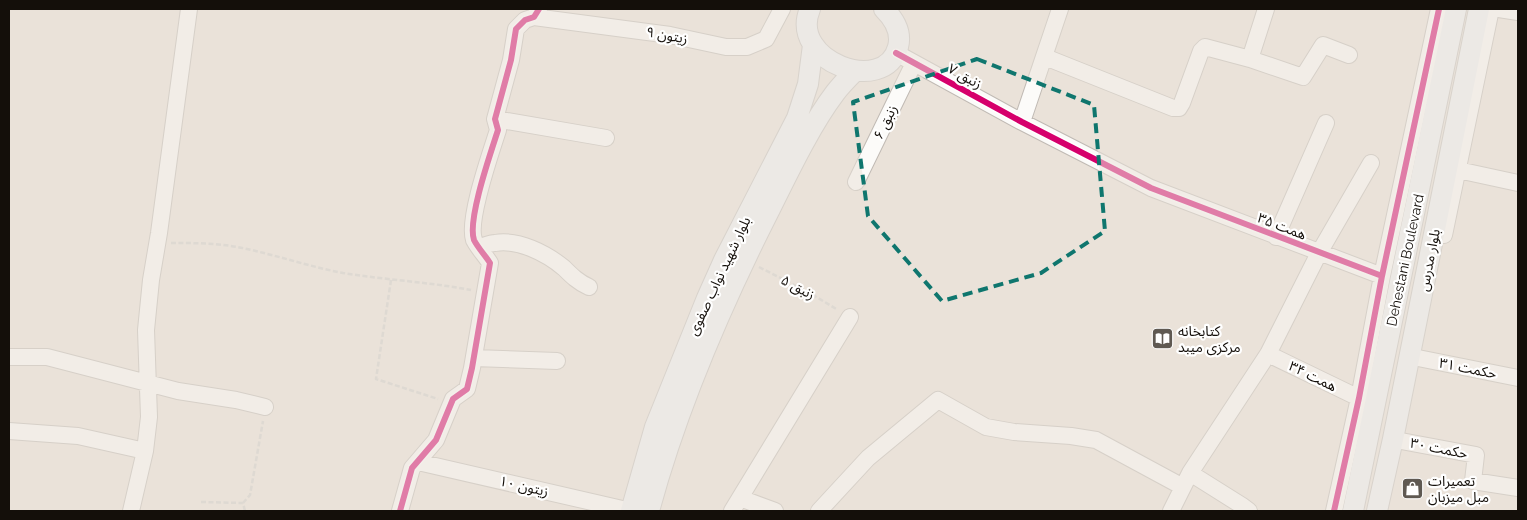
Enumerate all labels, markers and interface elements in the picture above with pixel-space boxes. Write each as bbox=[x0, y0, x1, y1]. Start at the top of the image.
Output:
street label: زیتون ۹ bbox=[645, 23, 689, 48]
street label: زنبق ۷ bbox=[944, 60, 985, 94]
street label: زنبق ۶ bbox=[870, 102, 902, 143]
street label: Dehestani Boulevard bbox=[1383, 192, 1427, 328]
street label: همت ۳۵ bbox=[1255, 209, 1309, 243]
street label: بلوار شهید نواب صفوی bbox=[685, 214, 754, 338]
street label: بلوار مدرس bbox=[1415, 227, 1444, 293]
street label: زنبق ۵ bbox=[777, 271, 818, 304]
place label: کتابخانه مرکزی میبد bbox=[1178, 323, 1241, 356]
library icon: کتابخانه مرکزی میبد bbox=[1150, 327, 1174, 351]
street label: حکمت ۳۱ bbox=[1438, 355, 1498, 381]
street label: همت ۳۴ bbox=[1287, 358, 1339, 394]
street label: حکمت ۳۰ bbox=[1409, 435, 1469, 461]
street label: زیتون ۱۰ bbox=[498, 473, 550, 500]
place label: تعمیرات مبل میزبان bbox=[1428, 473, 1489, 506]
shop icon: تعمیرات مبل میزبان bbox=[1400, 477, 1424, 501]

